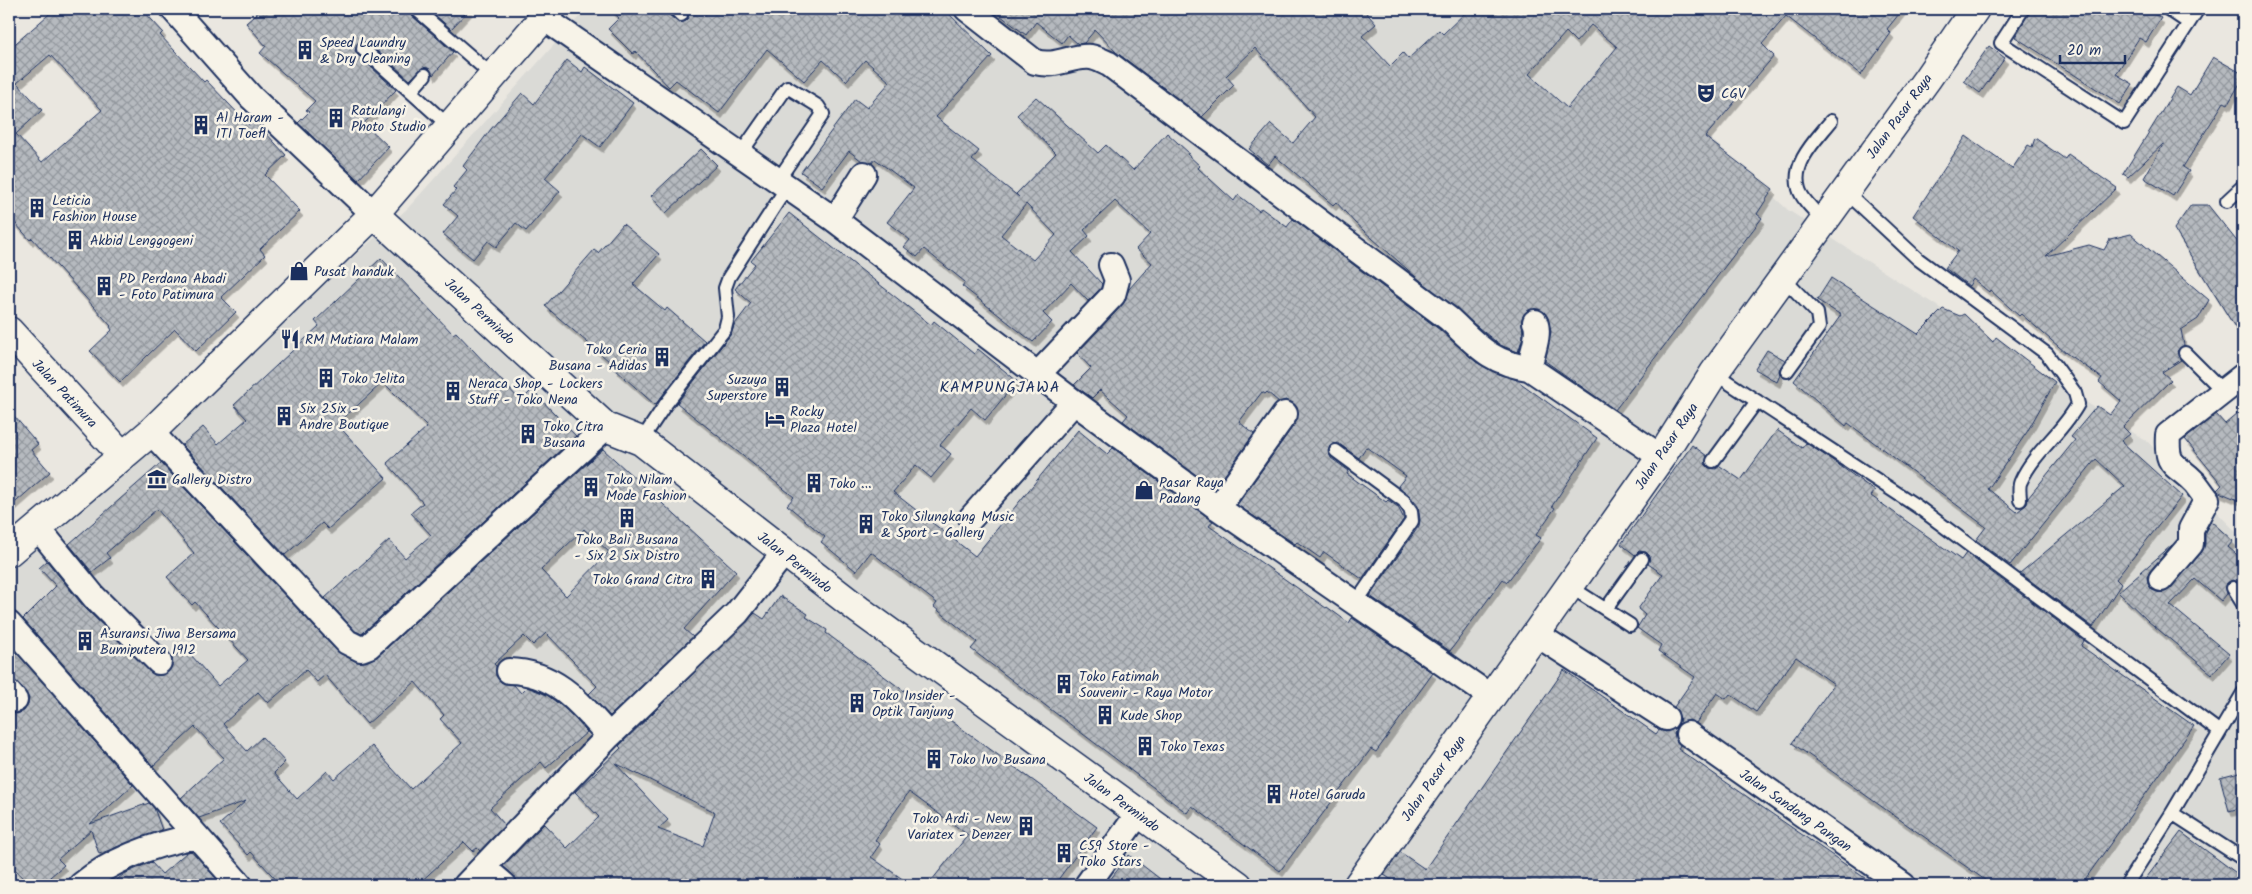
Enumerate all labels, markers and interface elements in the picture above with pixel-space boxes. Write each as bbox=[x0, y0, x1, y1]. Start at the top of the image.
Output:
place label: Speed Laundry & Dry Cleaning bbox=[320, 32, 411, 70]
scale bar bbox=[2060, 32, 2124, 64]
building icon: Speed Laundry & Dry Cleaning bbox=[294, 39, 316, 61]
text: 20 m bbox=[2067, 39, 2101, 63]
street label: Jalan Pasar Raya bbox=[1861, 69, 1938, 164]
theatre icon: CGV bbox=[1695, 82, 1717, 104]
place label: CGV bbox=[1721, 83, 1747, 105]
place label: Ratulangi Photo Studio bbox=[351, 100, 426, 138]
place label: Al Haram - ITI Toefl bbox=[216, 107, 284, 145]
building icon: Ratulangi Photo Studio bbox=[325, 107, 347, 129]
building icon: Al Haram - ITI Toefl bbox=[190, 114, 212, 136]
place label: Leticia Fashion House bbox=[52, 190, 138, 228]
building icon: Leticia Fashion House bbox=[26, 197, 48, 219]
building icon: Akbid Lenggogeni bbox=[64, 229, 86, 251]
place label: Akbid Lenggogeni bbox=[90, 230, 194, 252]
shop icon: Pusat handuk bbox=[288, 260, 310, 282]
place label: Pusat handuk bbox=[314, 261, 394, 283]
place label: PD Perdana Abadi - Foto Patimura bbox=[119, 268, 226, 306]
street label: Jalan Permindo bbox=[439, 273, 520, 350]
building icon: PD Perdana Abadi - Foto Patimura bbox=[93, 275, 115, 297]
restaurant icon: RM Mutiara Malam bbox=[279, 328, 301, 350]
place label: RM Mutiara Malam bbox=[305, 329, 419, 351]
place label: Toko Ceria Busana - Adidas bbox=[549, 339, 647, 377]
building icon: Toko Ceria Busana - Adidas bbox=[651, 346, 673, 368]
street label: Jalan Patimura bbox=[26, 354, 102, 433]
building icon: Toko Jelita bbox=[315, 367, 337, 389]
place label: Toko Jelita bbox=[341, 368, 405, 390]
place label: Suzuya Superstore bbox=[707, 369, 768, 407]
place label: Neraca Shop - Lockers Stuff - Toko Nena bbox=[468, 373, 603, 411]
district label: KAMPUNGJAWA bbox=[939, 375, 1061, 400]
building icon: Suzuya Superstore bbox=[771, 376, 793, 398]
building icon: Neraca Shop - Lockers Stuff - Toko Nena bbox=[442, 380, 464, 402]
place label: Six 2Six - Andre Boutique bbox=[299, 398, 390, 436]
street label: Jalan Pasar Raya bbox=[1629, 399, 1704, 495]
place label: Rocky Plaza Hotel bbox=[790, 401, 857, 439]
building icon: Six 2Six - Andre Boutique bbox=[273, 405, 295, 427]
hotel icon: Rocky Plaza Hotel bbox=[764, 408, 786, 430]
place label: Toko Citra Busana bbox=[543, 416, 604, 454]
building icon: Toko Citra Busana bbox=[517, 423, 539, 445]
museum icon: Gallery Distro bbox=[146, 468, 168, 490]
place label: Gallery Distro bbox=[172, 469, 252, 491]
place label: Toko Nilam Mode Fashion bbox=[606, 469, 687, 507]
building icon: Toko ... bbox=[803, 472, 825, 494]
place label: Pasar Raya Padang bbox=[1159, 472, 1224, 510]
place label: Toko ... bbox=[829, 473, 871, 495]
building icon: Toko Nilam Mode Fashion bbox=[580, 476, 602, 498]
shop icon: Pasar Raya Padang bbox=[1133, 479, 1155, 501]
place label: Toko Silungkang Music & Sport - Gallery bbox=[881, 506, 1015, 544]
building icon: Toko Bali Busana - Six 2 Six Distro bbox=[616, 507, 638, 529]
building icon: Toko Silungkang Music & Sport - Gallery bbox=[855, 513, 877, 535]
street label: Jalan Permindo bbox=[752, 526, 837, 599]
place label: Toko Bali Busana - Six 2 Six Distro bbox=[574, 529, 680, 567]
building icon: Toko Grand Citra bbox=[697, 568, 719, 590]
place label: Toko Grand Citra bbox=[592, 569, 693, 591]
place label: Asuransi Jiwa Bersama Bumiputera 1912 bbox=[100, 623, 236, 661]
building icon: Asuransi Jiwa Bersama Bumiputera 1912 bbox=[74, 630, 96, 652]
place label: Toko Fatimah Souvenir - Raya Motor bbox=[1079, 666, 1213, 704]
building icon: Toko Fatimah Souvenir - Raya Motor bbox=[1053, 673, 1075, 695]
place label: Toko Insider - Optik Tanjung bbox=[872, 685, 955, 723]
building icon: Toko Insider - Optik Tanjung bbox=[846, 692, 868, 714]
building icon: Kude Shop bbox=[1094, 704, 1116, 726]
place label: Kude Shop bbox=[1120, 705, 1182, 727]
street label: Jalan Pasar Raya bbox=[1396, 731, 1472, 826]
building icon: Toko Texas bbox=[1134, 735, 1156, 757]
place label: Toko Texas bbox=[1160, 736, 1225, 758]
building icon: Toko Ivo Busana bbox=[923, 748, 945, 770]
place label: Toko Ivo Busana bbox=[949, 749, 1046, 771]
street label: Jalan Sandang Pangan bbox=[1735, 764, 1856, 858]
street label: Jalan Permindo bbox=[1079, 767, 1164, 838]
building icon: Hotel Garuda bbox=[1263, 783, 1285, 805]
place label: Hotel Garuda bbox=[1289, 784, 1366, 806]
place label: Toko Ardi - New Variatex - Denzer bbox=[907, 808, 1012, 846]
building icon: Toko Ardi - New Variatex - Denzer bbox=[1015, 815, 1037, 837]
place label: C59 Store - Toko Stars bbox=[1079, 835, 1150, 873]
building icon: C59 Store - Toko Stars bbox=[1053, 842, 1075, 864]

